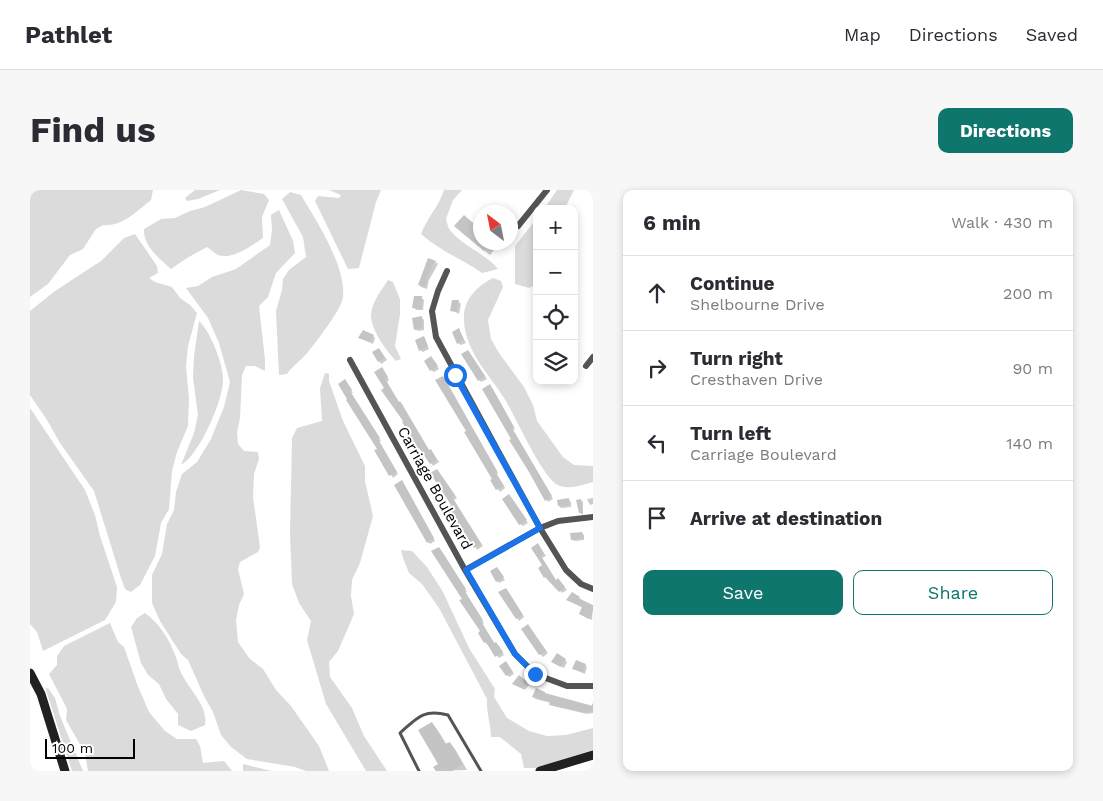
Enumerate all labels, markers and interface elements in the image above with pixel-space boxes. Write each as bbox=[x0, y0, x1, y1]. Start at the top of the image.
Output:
text: Pathlet bbox=[25, 21, 112, 49]
text: Map bbox=[844, 24, 881, 45]
text: Directions bbox=[909, 24, 998, 45]
text: Saved bbox=[1026, 24, 1078, 45]
button: Directions bbox=[938, 108, 1073, 153]
text: Find us bbox=[30, 109, 156, 151]
north arrow bbox=[473, 205, 518, 250]
map controls bbox=[533, 205, 578, 385]
button: + bbox=[533, 205, 578, 250]
text: 6 min bbox=[643, 210, 701, 235]
text: Walk · 430 m bbox=[951, 213, 1053, 232]
button: − bbox=[533, 250, 578, 295]
text: Continue bbox=[690, 272, 774, 295]
icon: ahead bbox=[643, 279, 671, 307]
text: 200 m bbox=[1003, 284, 1053, 303]
button: locate bbox=[533, 295, 578, 340]
text: Shelbourne Drive bbox=[690, 295, 825, 314]
button: layers bbox=[533, 340, 578, 385]
text: Turn right bbox=[690, 347, 783, 370]
icon: right bbox=[643, 354, 671, 382]
text: 90 m bbox=[1012, 359, 1053, 378]
route start bbox=[444, 364, 467, 387]
text: Cresthaven Drive bbox=[690, 370, 823, 389]
text: Turn left bbox=[690, 422, 771, 445]
street label: Carriage Boulevard bbox=[394, 423, 476, 553]
icon: left bbox=[643, 429, 671, 457]
text: 140 m bbox=[1006, 434, 1053, 453]
text: Carriage Boulevard bbox=[690, 445, 837, 464]
icon: arrive bbox=[643, 504, 671, 532]
text: Arrive at destination bbox=[690, 507, 882, 530]
button: Save bbox=[643, 570, 843, 615]
button: Share bbox=[853, 570, 1053, 615]
route end bbox=[524, 663, 547, 686]
scale bar bbox=[45, 736, 135, 759]
text: 100 m bbox=[52, 740, 93, 756]

